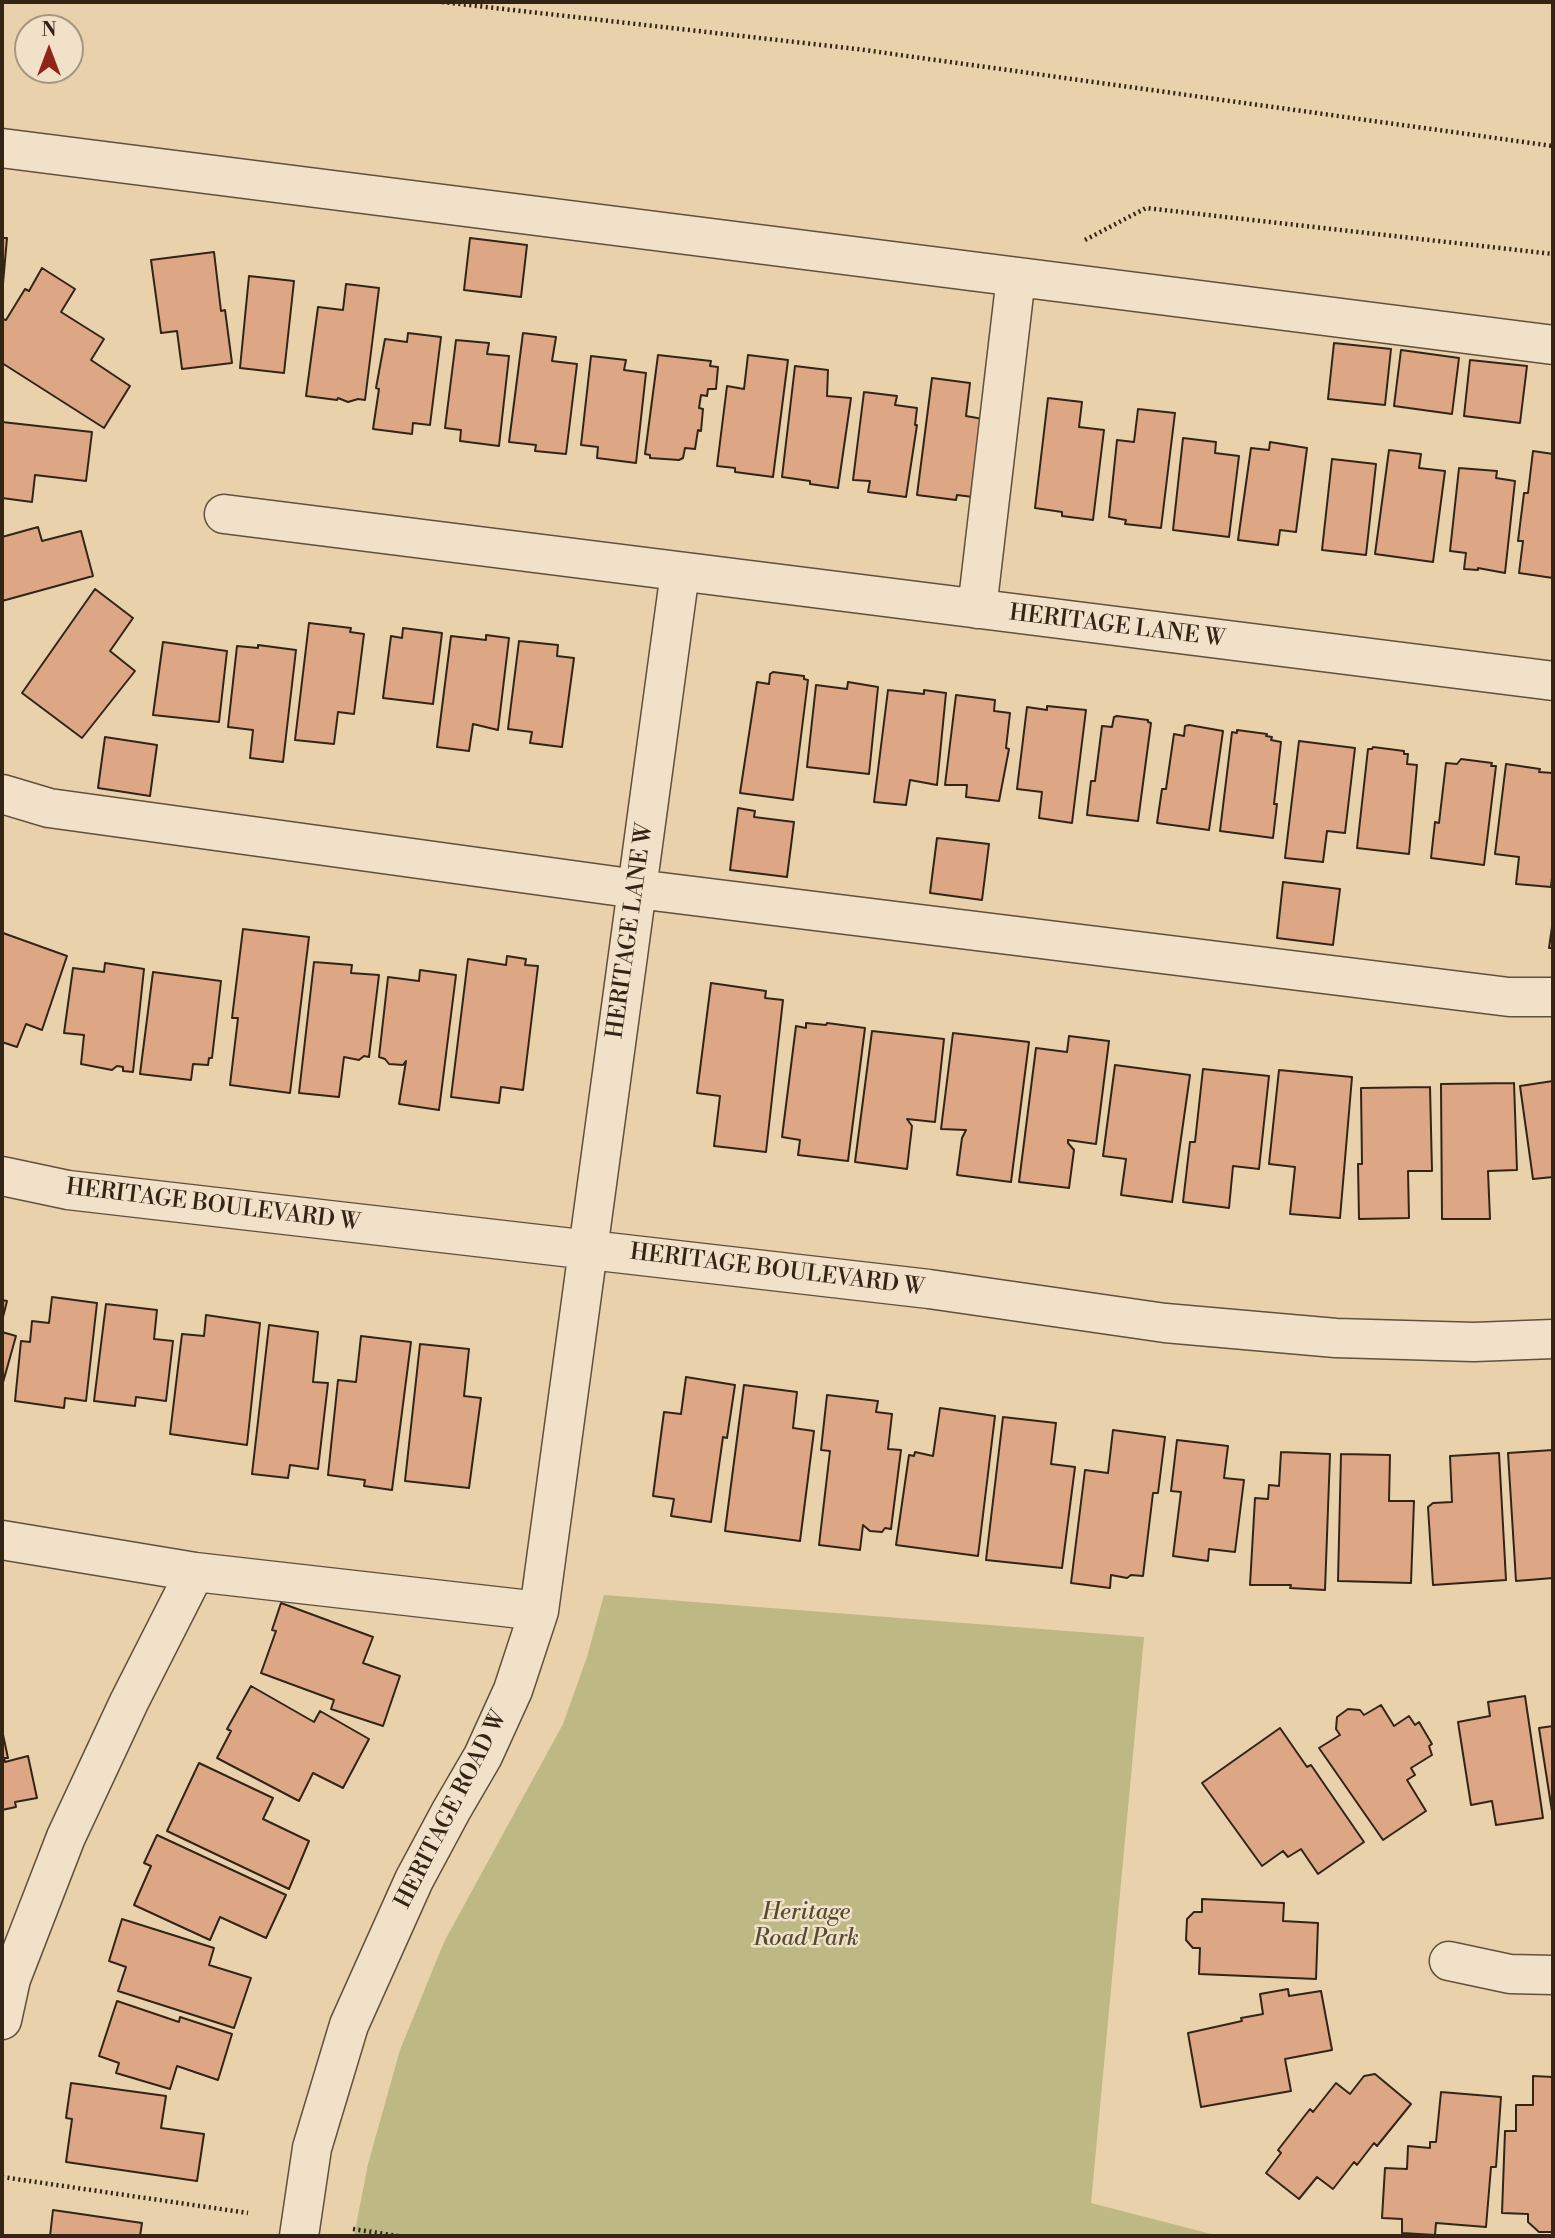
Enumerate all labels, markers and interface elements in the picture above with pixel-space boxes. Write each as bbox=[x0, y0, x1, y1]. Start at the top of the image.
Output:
north arrow bbox=[14, 14, 84, 84]
text: N bbox=[41, 18, 57, 42]
street label: HERITAGE LANE W bbox=[1008, 600, 1226, 654]
street label: HERITAGE LANE W bbox=[602, 822, 660, 1040]
street label: HERITAGE BOULEVARD W bbox=[64, 1174, 362, 1238]
street label: HERITAGE BOULEVARD W bbox=[628, 1239, 926, 1303]
street label: HERITAGE ROAD W bbox=[390, 1706, 514, 1914]
park label: Heritage Road Park bbox=[753, 1899, 859, 1953]

